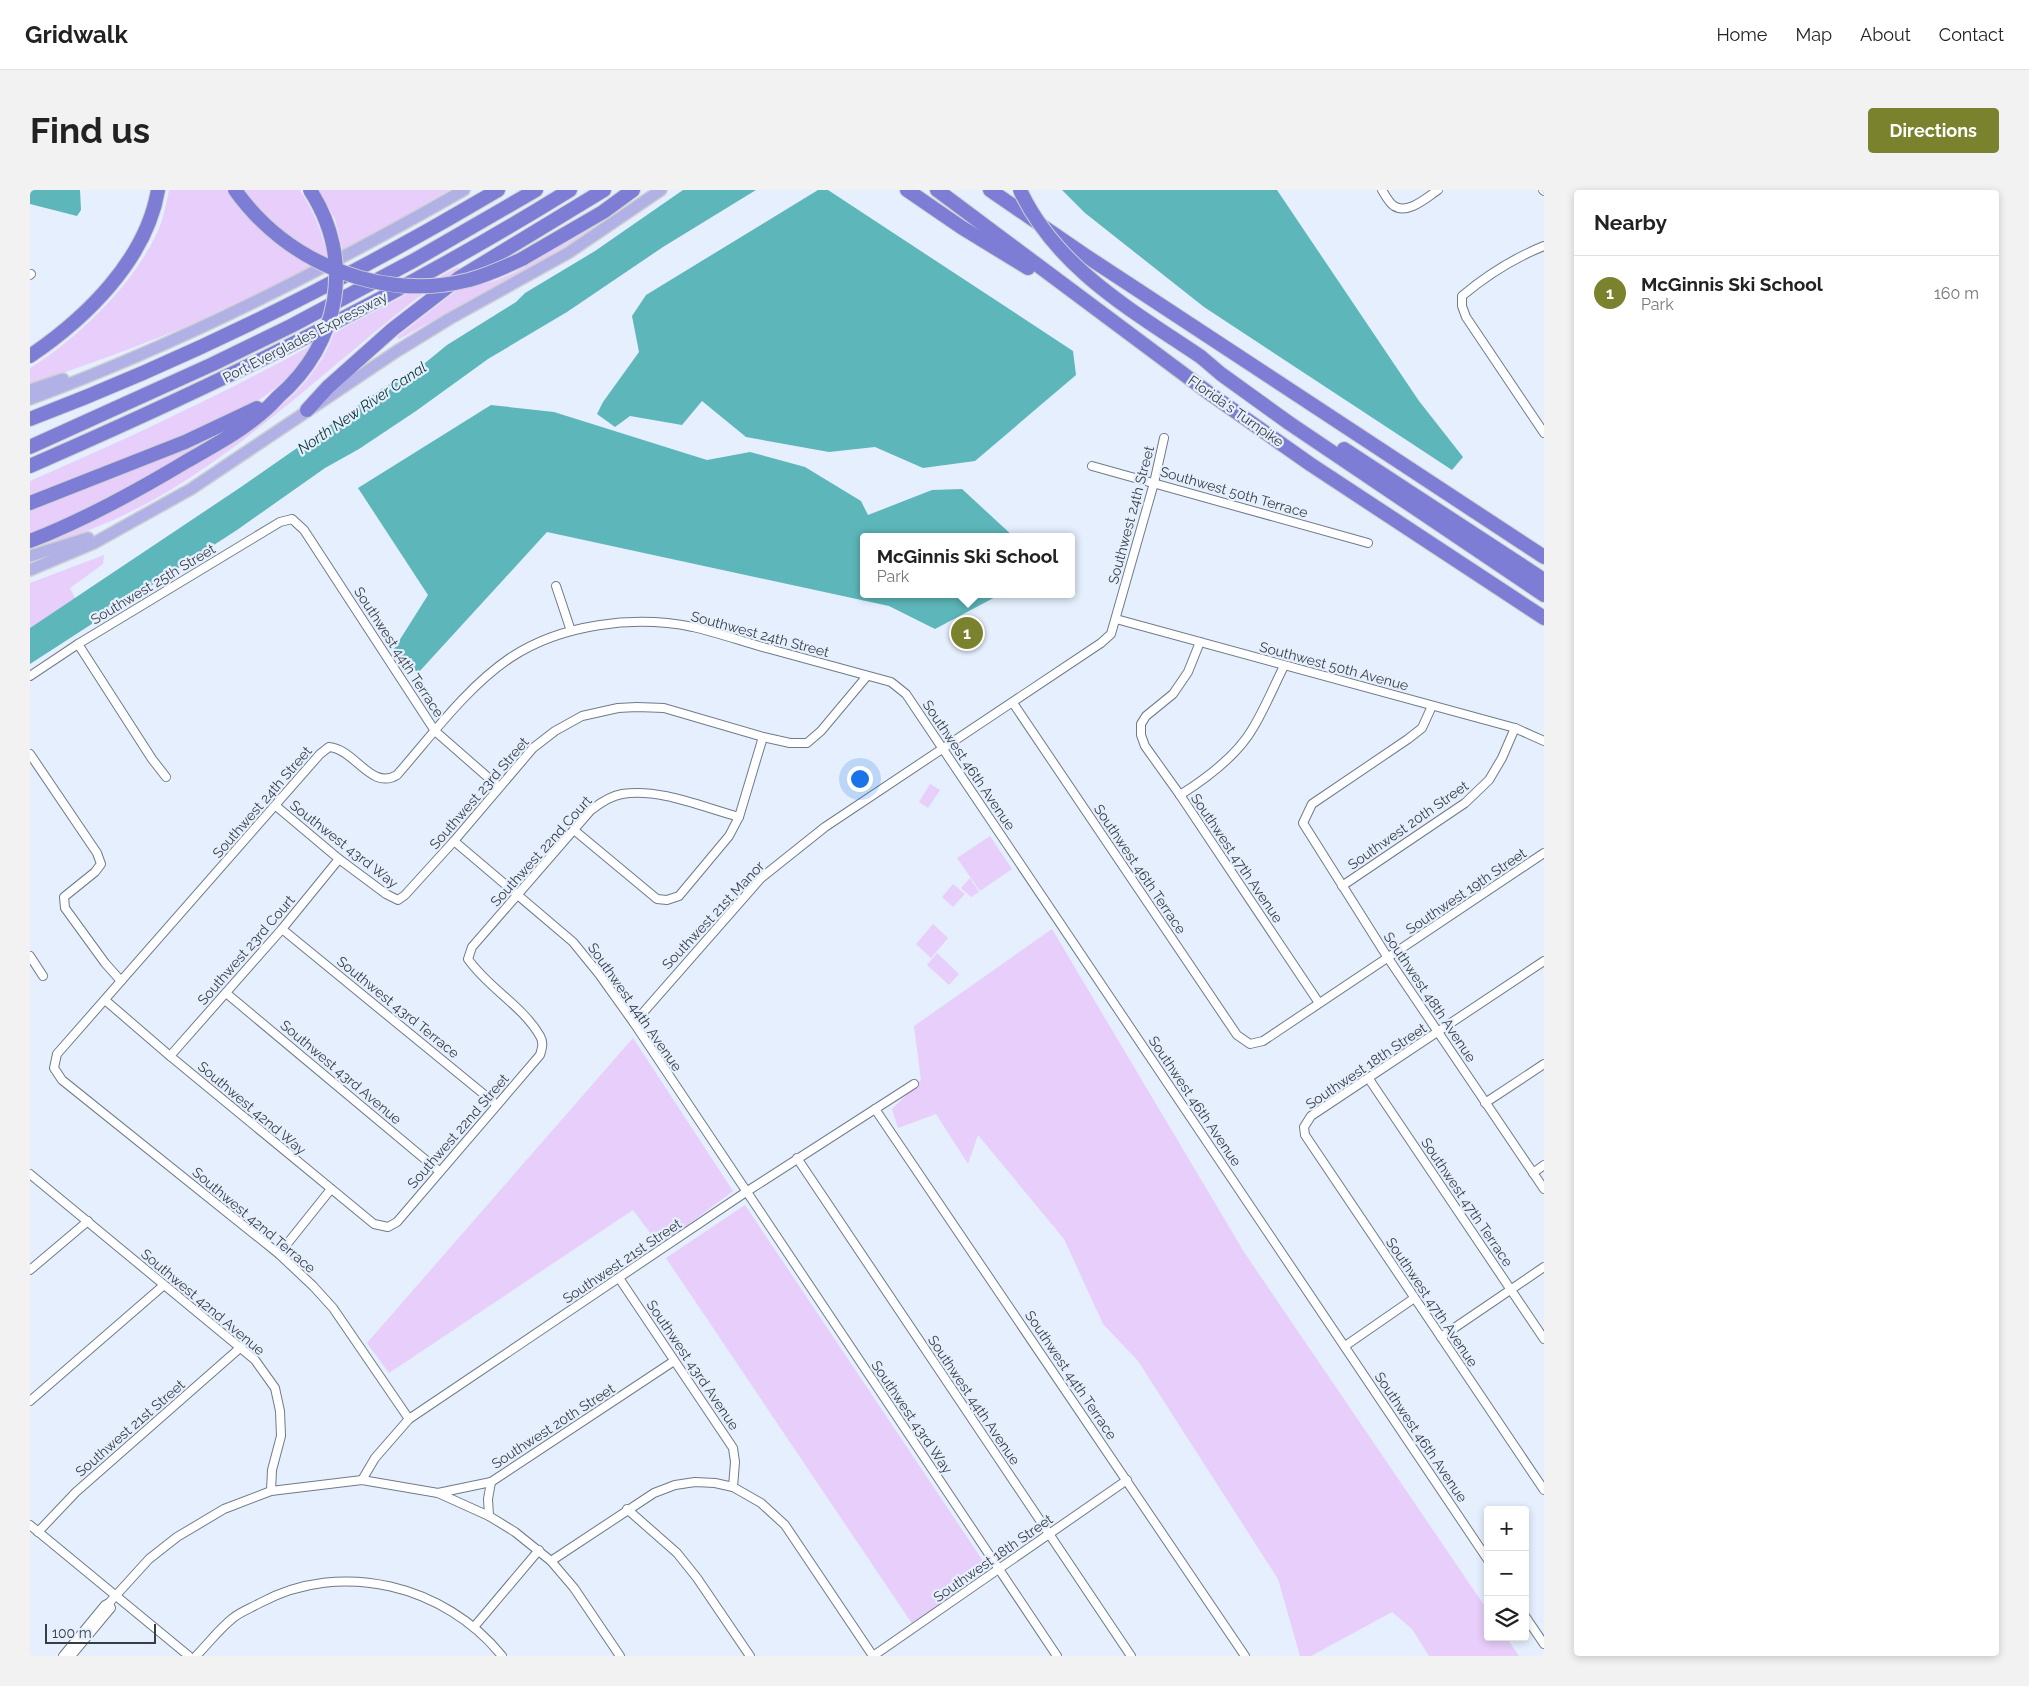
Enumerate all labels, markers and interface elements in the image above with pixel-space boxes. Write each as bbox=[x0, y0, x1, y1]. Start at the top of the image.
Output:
text: Gridwalk bbox=[25, 20, 128, 49]
text: Home bbox=[1716, 24, 1767, 45]
text: Map bbox=[1795, 24, 1832, 45]
text: About bbox=[1860, 24, 1911, 45]
text: Contact bbox=[1939, 24, 2004, 45]
button: Directions bbox=[1868, 108, 1999, 153]
text: Find us bbox=[30, 110, 150, 151]
text: Nearby bbox=[1594, 210, 1667, 235]
text: McGinnis Ski School bbox=[1641, 273, 1823, 295]
text: 1 bbox=[1606, 284, 1614, 303]
text: 160 m bbox=[1934, 284, 1979, 303]
street label: Port Everglades Expressway bbox=[220, 288, 390, 386]
text: Park bbox=[1641, 295, 1674, 314]
water label: North New River Canal bbox=[294, 358, 430, 458]
street label: Florida's Turnpike bbox=[1185, 372, 1287, 450]
street label: Southwest 24th Street bbox=[1105, 444, 1157, 586]
street label: Southwest 50th Terrace bbox=[1158, 463, 1310, 521]
popup bbox=[860, 533, 1075, 598]
street label: Southwest 25th Street bbox=[88, 540, 218, 628]
text: McGinnis Ski School bbox=[877, 545, 1058, 567]
text: Park bbox=[877, 567, 909, 586]
street label: Southwest 44th Terrace bbox=[351, 584, 447, 720]
street label: Southwest 24th Street bbox=[689, 608, 831, 660]
pin: 1 bbox=[951, 614, 983, 652]
street label: Southwest 50th Avenue bbox=[1258, 638, 1410, 694]
street label: Southwest 46th Avenue bbox=[919, 697, 1019, 833]
street label: Southwest 23rd Street bbox=[426, 734, 532, 852]
street label: Southwest 24th Street bbox=[209, 743, 315, 861]
your location bbox=[847, 766, 873, 792]
street label: Southwest 20th Street bbox=[1345, 777, 1472, 873]
street label: Southwest 47th Avenue bbox=[1188, 790, 1286, 926]
street label: Southwest 22nd Court bbox=[487, 792, 595, 910]
street label: Southwest 43rd Way bbox=[287, 797, 402, 891]
street label: Southwest 46th Terrace bbox=[1091, 801, 1189, 937]
street label: Southwest 19th Street bbox=[1403, 845, 1529, 937]
street label: Southwest 21st Manor bbox=[659, 858, 767, 972]
street label: Southwest 23rd Court bbox=[194, 892, 298, 1008]
street label: Southwest 48th Avenue bbox=[1381, 929, 1479, 1065]
street label: Southwest 44th Avenue bbox=[585, 940, 685, 1074]
street label: Southwest 43rd Terrace bbox=[334, 953, 462, 1061]
street label: Southwest 43rd Avenue bbox=[277, 1017, 405, 1127]
street label: Southwest 18th Street bbox=[1303, 1020, 1429, 1112]
street label: Southwest 46th Avenue bbox=[1145, 1033, 1245, 1169]
street label: Southwest 42nd Way bbox=[195, 1058, 310, 1158]
street label: Southwest 22nd Street bbox=[404, 1070, 512, 1191]
street label: Southwest 47th Terrace bbox=[1418, 1135, 1516, 1269]
street label: Southwest 42nd Terrace bbox=[189, 1164, 319, 1276]
street label: Southwest 21st Street bbox=[560, 1215, 684, 1307]
street label: Southwest 47th Avenue bbox=[1383, 1234, 1481, 1370]
street label: Southwest 42nd Avenue bbox=[138, 1246, 268, 1358]
street label: Southwest 43rd Avenue bbox=[644, 1297, 742, 1433]
street label: Southwest 44th Terrace bbox=[1022, 1308, 1120, 1442]
street label: Southwest 44th Avenue bbox=[925, 1332, 1023, 1468]
street label: Southwest 43rd Way bbox=[868, 1358, 956, 1477]
street label: Southwest 46th Avenue bbox=[1371, 1369, 1471, 1505]
street label: Southwest 21st Street bbox=[72, 1376, 188, 1480]
street label: Southwest 20th Street bbox=[489, 1380, 618, 1472]
map controls bbox=[1484, 1506, 1529, 1641]
button: + bbox=[1484, 1506, 1529, 1551]
street label: Southwest 18th Street bbox=[930, 1511, 1056, 1605]
button: − bbox=[1484, 1551, 1529, 1596]
button: layers bbox=[1484, 1596, 1529, 1641]
scale bar bbox=[45, 1621, 156, 1644]
text: 100 m bbox=[52, 1625, 92, 1641]

